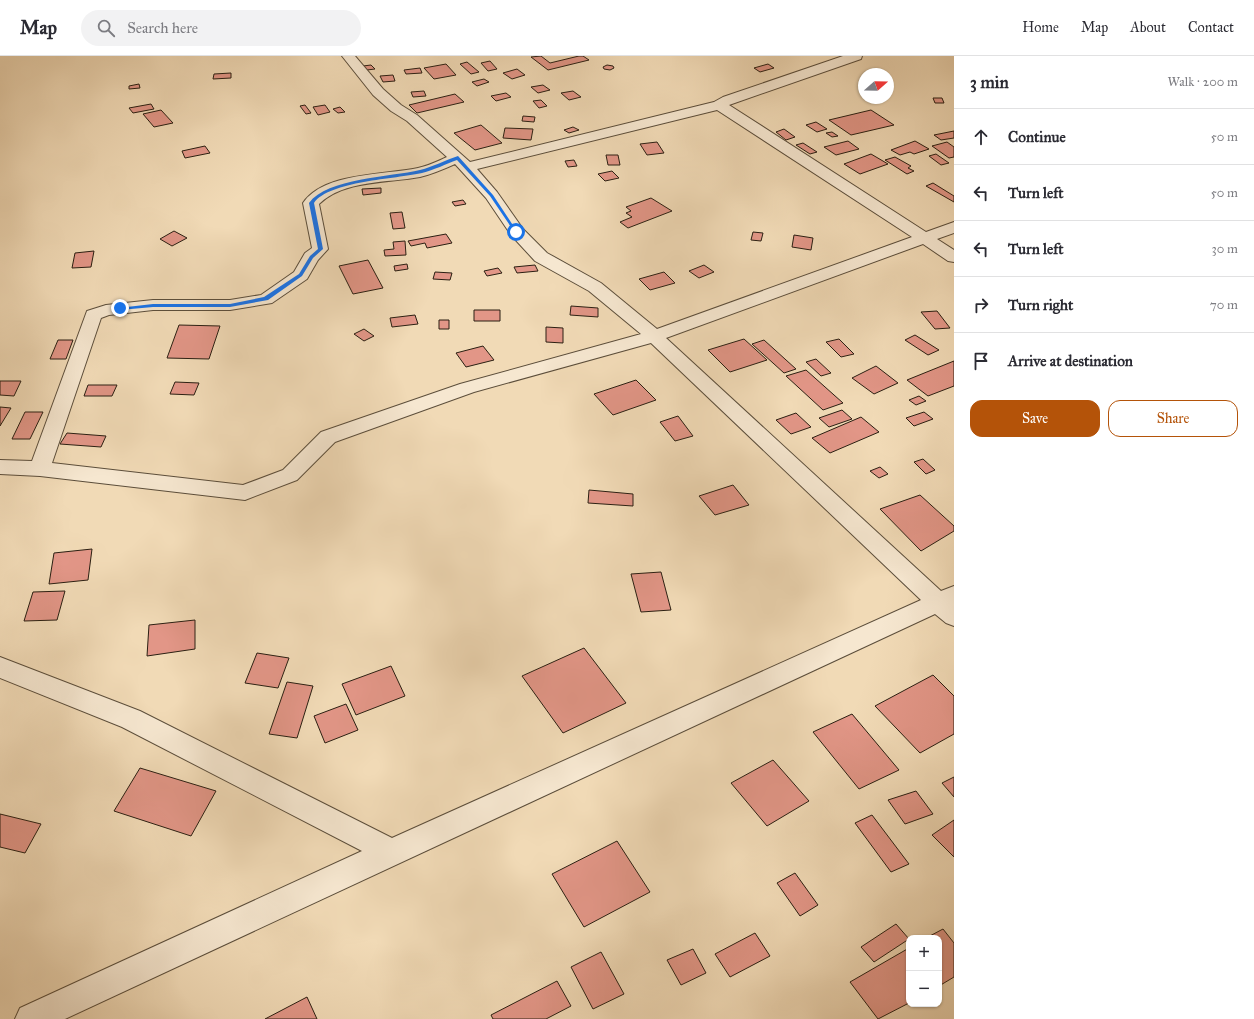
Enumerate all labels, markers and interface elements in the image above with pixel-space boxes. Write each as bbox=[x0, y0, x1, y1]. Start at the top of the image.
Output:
search box bbox=[81, 10, 361, 46]
text: Map bbox=[20, 16, 57, 39]
icon: search bbox=[95, 17, 117, 39]
text: Search here bbox=[127, 19, 198, 37]
text: Home bbox=[1022, 19, 1059, 36]
text: Map bbox=[1081, 19, 1108, 36]
text: About bbox=[1130, 19, 1166, 36]
text: Contact bbox=[1188, 19, 1234, 36]
north arrow bbox=[858, 68, 894, 104]
text: 3 min bbox=[970, 72, 1009, 93]
text: Walk · 200 m bbox=[1168, 74, 1238, 90]
icon: ahead bbox=[970, 126, 992, 148]
text: Continue bbox=[1008, 128, 1066, 146]
text: 50 m bbox=[1211, 129, 1238, 145]
icon: left bbox=[970, 182, 992, 204]
text: Turn left bbox=[1008, 184, 1064, 202]
text: 50 m bbox=[1211, 185, 1238, 201]
route start bbox=[507, 223, 525, 241]
icon: left bbox=[970, 238, 992, 260]
text: Turn left bbox=[1008, 240, 1064, 258]
text: 30 m bbox=[1212, 241, 1238, 257]
icon: right bbox=[970, 294, 992, 316]
text: Turn right bbox=[1008, 296, 1073, 314]
text: 70 m bbox=[1210, 297, 1238, 313]
route end bbox=[111, 299, 129, 317]
icon: arrive bbox=[970, 350, 992, 372]
text: Arrive at destination bbox=[1008, 352, 1133, 370]
button: Save bbox=[970, 400, 1100, 437]
button: Share bbox=[1108, 400, 1238, 437]
map controls bbox=[906, 935, 942, 1007]
button: + bbox=[906, 935, 942, 971]
button: − bbox=[906, 971, 942, 1007]

